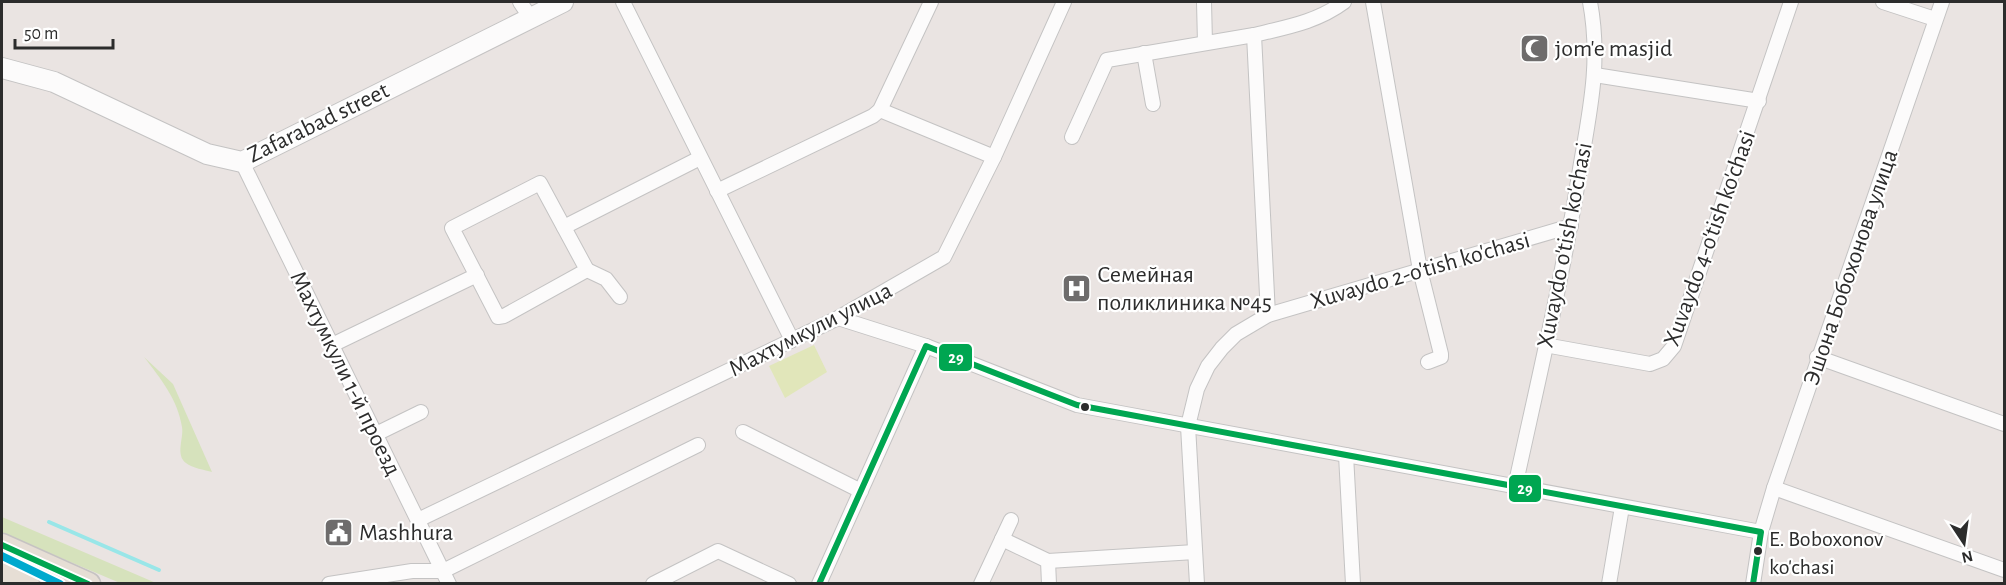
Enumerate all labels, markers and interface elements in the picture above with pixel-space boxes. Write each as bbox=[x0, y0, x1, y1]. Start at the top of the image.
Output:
scale bar bbox=[15, 12, 112, 50]
text: 50 m bbox=[24, 25, 58, 43]
mosque icon: jom'e masjid bbox=[1518, 32, 1550, 64]
place label: jom'e masjid bbox=[1555, 37, 1672, 61]
street label: Zafarabad street bbox=[244, 78, 393, 167]
street label: Xuvaydo 4-o'tish ko'chasi bbox=[1660, 127, 1760, 349]
street label: Xuvaydo o'tish ko'chasi bbox=[1533, 140, 1597, 350]
street label: Эшона Бобохонова улица bbox=[1799, 146, 1903, 388]
street label: Xuvaydo 2-o'tish ko'chasi bbox=[1308, 228, 1533, 314]
place label: Семейная поликлиника №45 bbox=[1097, 263, 1272, 315]
street label: Махтумкули 1-й проезд bbox=[285, 267, 405, 479]
hospital icon: Семейная поликлиника №45 bbox=[1060, 272, 1092, 304]
street label: Махтумкули улица bbox=[725, 278, 896, 381]
line badge: 29 bbox=[938, 343, 973, 372]
text: 29 bbox=[948, 350, 964, 366]
unlabelled marker bbox=[1079, 401, 1091, 413]
line badge: 29 bbox=[1508, 474, 1542, 503]
text: 29 bbox=[1517, 481, 1533, 497]
north arrow bbox=[1934, 513, 1994, 573]
public building icon: Mashhura bbox=[322, 516, 354, 548]
place label: Mashhura bbox=[359, 521, 453, 545]
place label: E. Boboxonov ko'chasi bbox=[1769, 528, 1884, 578]
marker: E. Boboxonov ko'chasi bbox=[1752, 545, 1764, 557]
text: N bbox=[1960, 548, 1974, 566]

